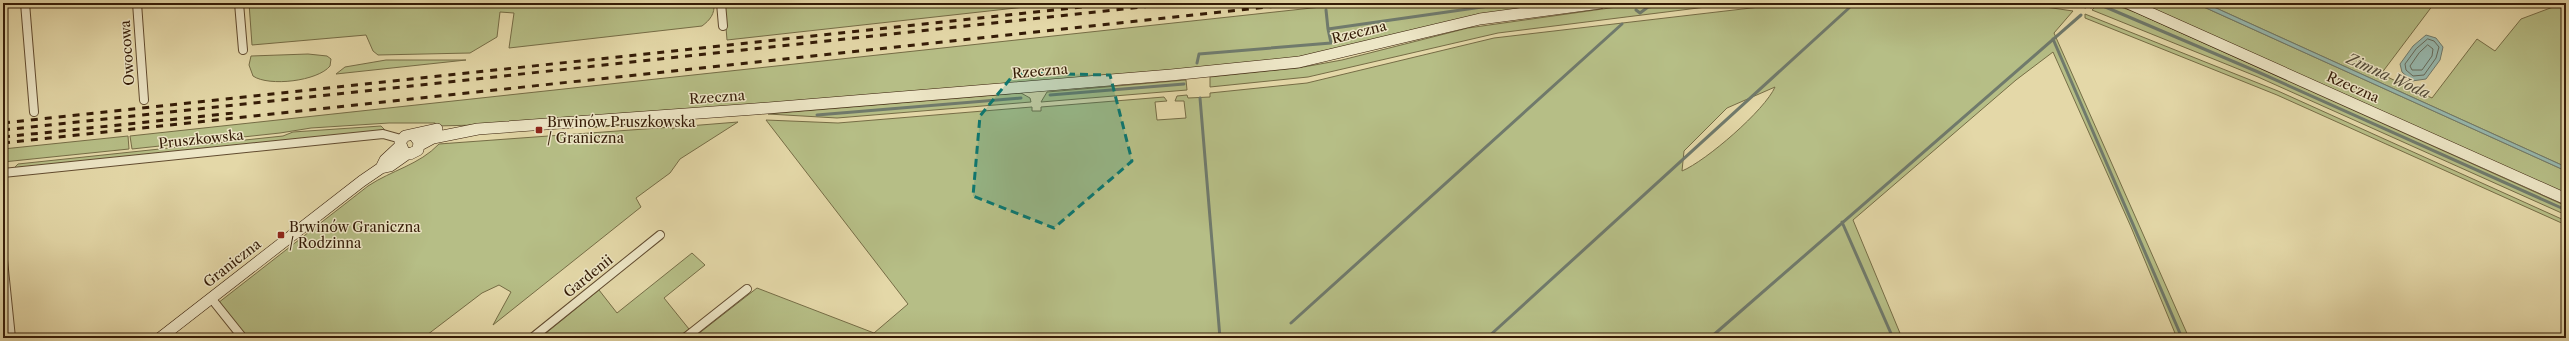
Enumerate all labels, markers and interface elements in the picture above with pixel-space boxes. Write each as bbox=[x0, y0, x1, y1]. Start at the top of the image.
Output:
street label: Rzeczna bbox=[1330, 16, 1389, 48]
street label: Owocowa bbox=[116, 19, 138, 86]
water label: Zimna Woda bbox=[2342, 48, 2433, 102]
street label: Rzeczna bbox=[1011, 60, 1069, 82]
street label: Rzeczna bbox=[2324, 67, 2383, 107]
street label: Rzeczna bbox=[688, 86, 746, 108]
place label: Brwinów Pruszkowska / Graniczna bbox=[547, 113, 696, 147]
marker: Brwinów Pruszkowska / Graniczna bbox=[534, 125, 544, 135]
street label: Pruszkowska bbox=[158, 126, 245, 152]
place label: Brwinów Graniczna / Rodzinna bbox=[289, 218, 421, 252]
marker: Brwinów Graniczna / Rodzinna bbox=[276, 230, 286, 240]
street label: Graniczna bbox=[200, 235, 265, 291]
street label: Gardenii bbox=[560, 251, 616, 301]

